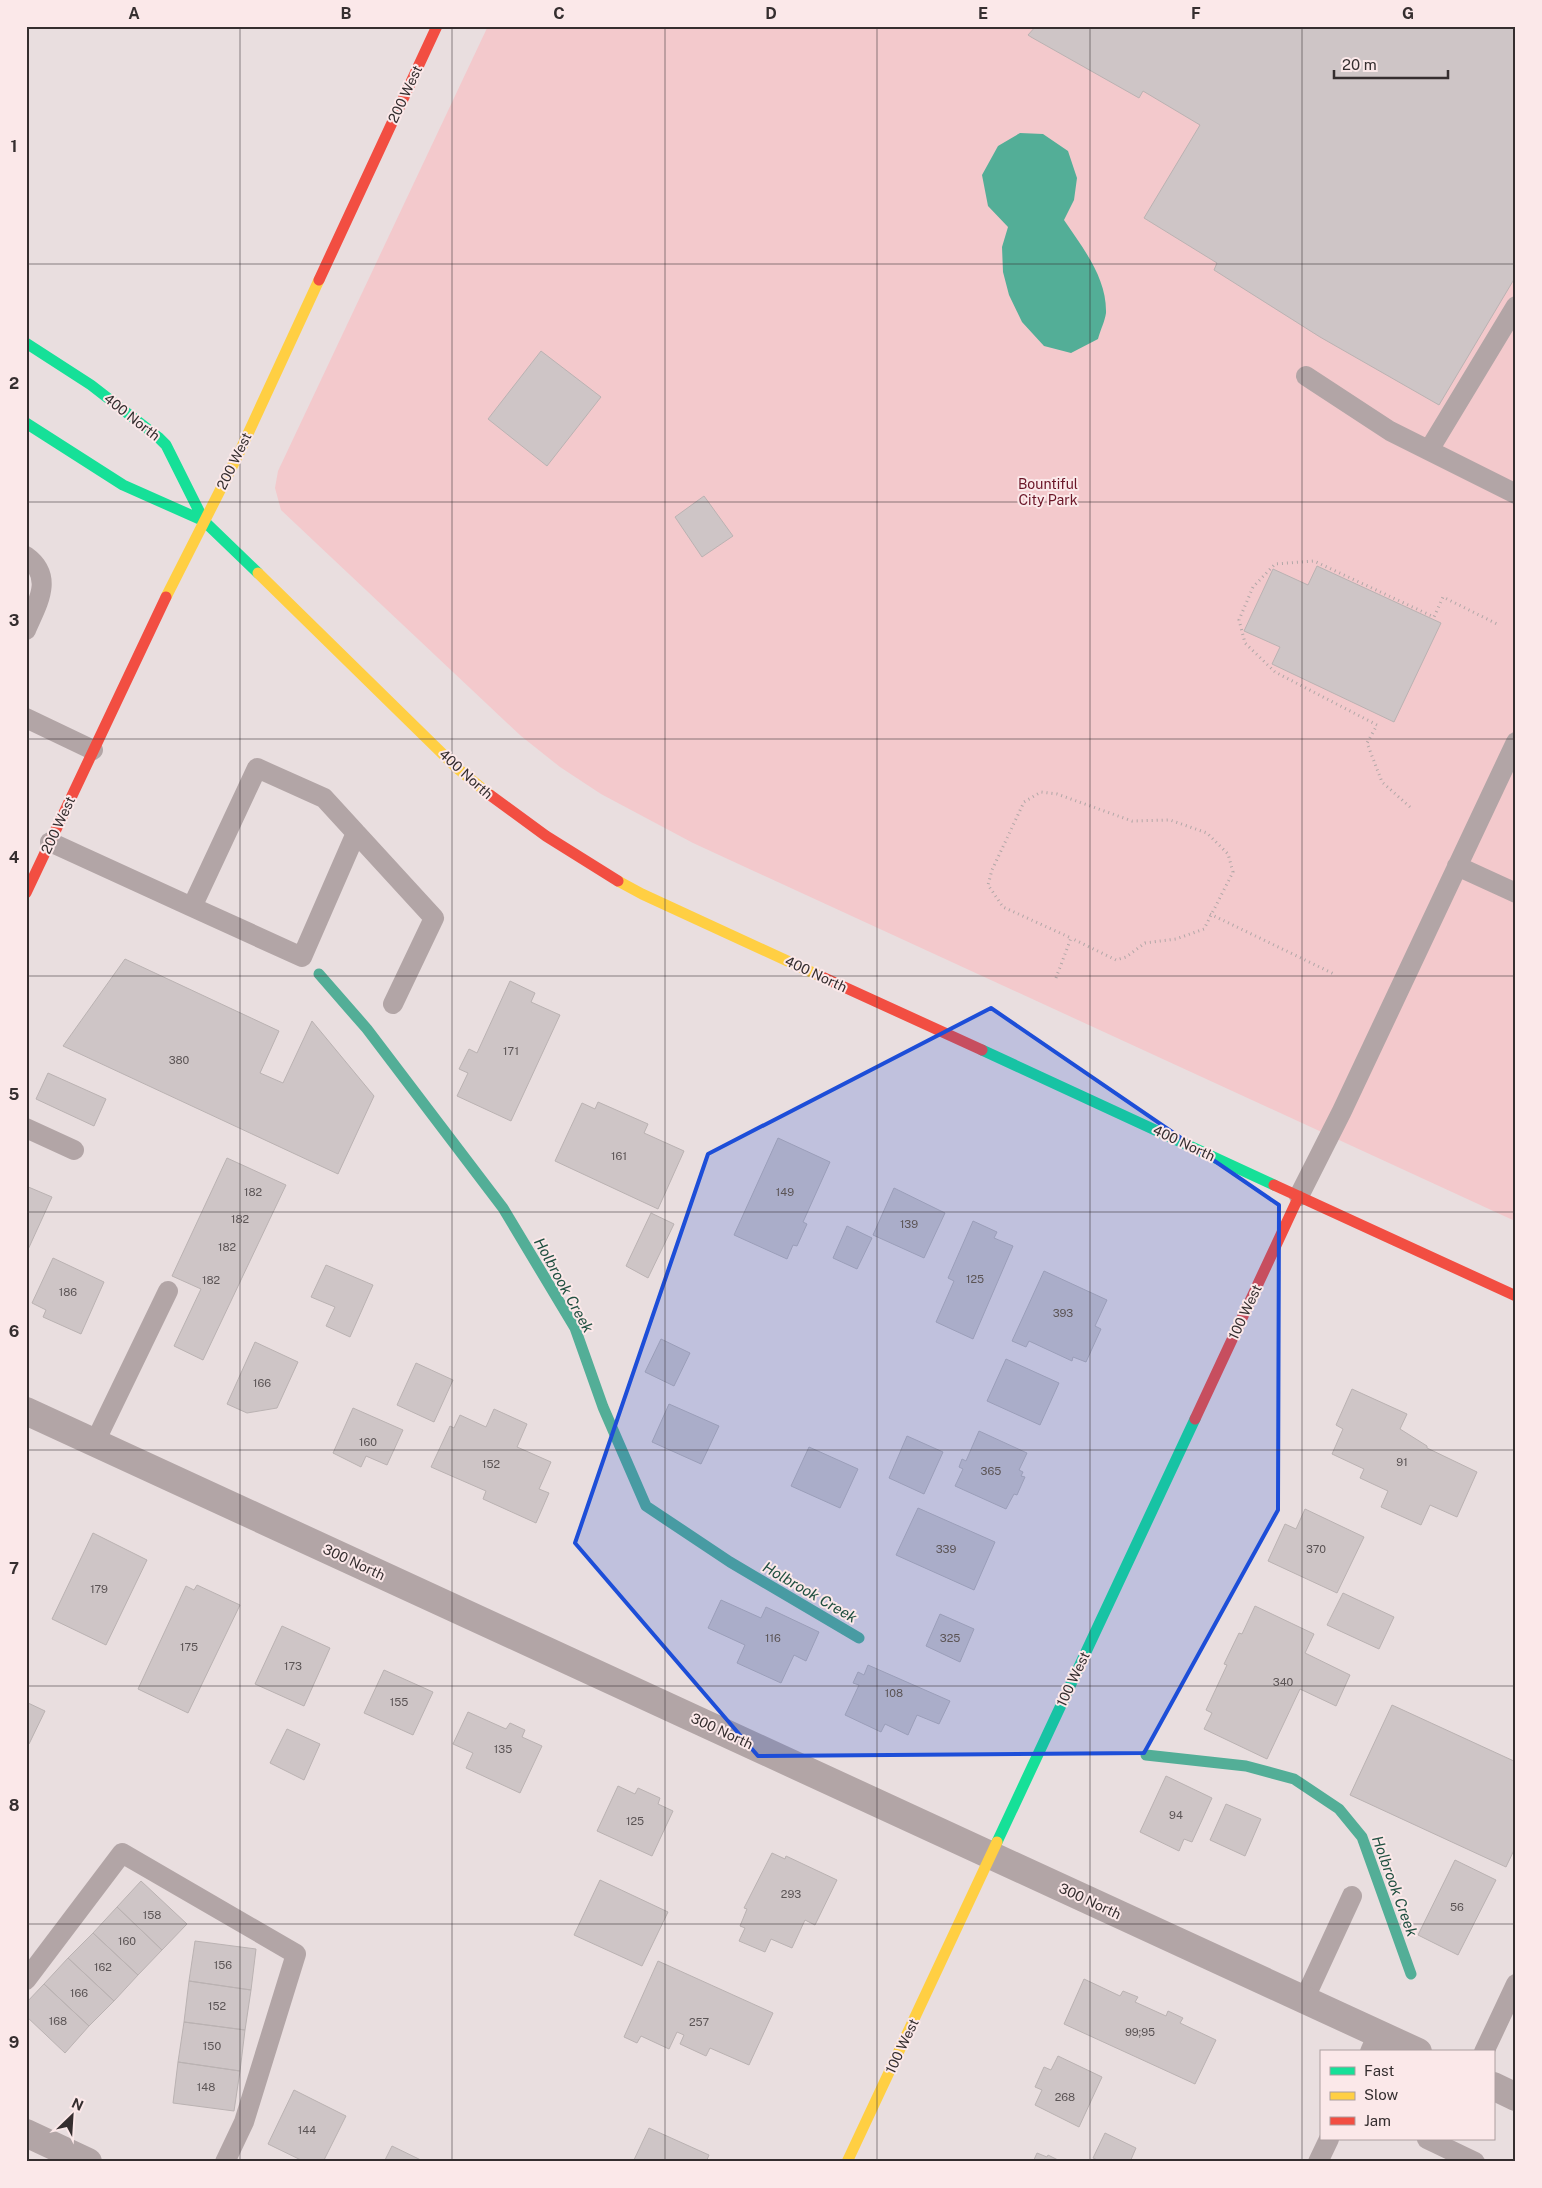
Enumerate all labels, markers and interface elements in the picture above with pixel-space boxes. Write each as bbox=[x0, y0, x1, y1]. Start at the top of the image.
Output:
text: A bbox=[128, 4, 140, 23]
text: B bbox=[341, 4, 352, 23]
text: C bbox=[553, 4, 565, 23]
text: D bbox=[765, 4, 777, 23]
text: E bbox=[978, 4, 988, 23]
text: F bbox=[1191, 4, 1201, 23]
text: G bbox=[1402, 4, 1414, 23]
scale bar bbox=[1334, 48, 1448, 80]
text: 20 m bbox=[1342, 56, 1377, 73]
street label: 200 West bbox=[385, 63, 425, 125]
text: 1 bbox=[11, 137, 17, 156]
text: 2 bbox=[9, 374, 19, 393]
street label: 400 North bbox=[101, 390, 163, 444]
street label: 200 West bbox=[213, 430, 255, 492]
park label: Bountiful City Park bbox=[1018, 476, 1078, 508]
text: 3 bbox=[9, 611, 19, 630]
street label: 400 North bbox=[436, 746, 496, 802]
street label: 200 West bbox=[38, 794, 78, 856]
text: 4 bbox=[9, 848, 20, 867]
street label: 400 North bbox=[783, 953, 849, 995]
house number: 171 bbox=[503, 1045, 519, 1057]
house number: 380 bbox=[169, 1054, 190, 1066]
text: 5 bbox=[9, 1085, 20, 1104]
street label: 400 North bbox=[1151, 1122, 1217, 1164]
house number: 161 bbox=[611, 1150, 627, 1162]
house number: 182 bbox=[244, 1186, 263, 1198]
house number: 149 bbox=[776, 1186, 794, 1198]
house number: 182 bbox=[231, 1213, 250, 1225]
house number: 139 bbox=[900, 1218, 918, 1230]
water label: Holbrook Creek bbox=[531, 1235, 597, 1336]
house number: 182 bbox=[218, 1241, 237, 1253]
house number: 125 bbox=[966, 1273, 984, 1285]
house number: 182 bbox=[202, 1274, 221, 1286]
street label: 100 West bbox=[1225, 1282, 1265, 1342]
house number: 186 bbox=[59, 1286, 77, 1298]
house number: 393 bbox=[1053, 1307, 1073, 1319]
text: 6 bbox=[9, 1322, 19, 1341]
house number: 166 bbox=[253, 1377, 271, 1389]
house number: 160 bbox=[359, 1436, 377, 1448]
house number: 91 bbox=[1396, 1456, 1408, 1468]
house number: 152 bbox=[482, 1458, 500, 1470]
house number: 365 bbox=[981, 1465, 1001, 1477]
street label: 300 North bbox=[321, 1541, 387, 1583]
house number: 339 bbox=[936, 1543, 956, 1555]
house number: 370 bbox=[1306, 1543, 1326, 1555]
water label: Holbrook Creek bbox=[760, 1558, 861, 1626]
text: 7 bbox=[9, 1559, 19, 1578]
house number: 179 bbox=[90, 1583, 108, 1595]
house number: 116 bbox=[765, 1632, 781, 1644]
house number: 325 bbox=[940, 1632, 960, 1644]
house number: 175 bbox=[180, 1641, 198, 1653]
street label: 100 West bbox=[1053, 1649, 1093, 1709]
house number: 173 bbox=[284, 1660, 302, 1672]
house number: 340 bbox=[1273, 1676, 1294, 1688]
house number: 108 bbox=[885, 1687, 903, 1699]
house number: 155 bbox=[390, 1696, 408, 1708]
street label: 300 North bbox=[689, 1710, 755, 1752]
house number: 135 bbox=[494, 1743, 512, 1755]
text: 8 bbox=[9, 1796, 20, 1815]
house number: 94 bbox=[1169, 1809, 1183, 1821]
house number: 125 bbox=[626, 1815, 644, 1827]
water label: Holbrook Creek bbox=[1369, 1833, 1421, 1939]
street label: 300 North bbox=[1057, 1880, 1123, 1922]
house number: 293 bbox=[781, 1888, 801, 1900]
house number: 56 bbox=[1450, 1901, 1464, 1913]
house number: 158 bbox=[143, 1909, 161, 1921]
house number: 160 bbox=[118, 1935, 136, 1947]
house number: 156 bbox=[214, 1959, 232, 1971]
house number: 162 bbox=[94, 1961, 112, 1973]
house number: 166 bbox=[70, 1987, 88, 1999]
house number: 152 bbox=[208, 2000, 226, 2012]
house number: 168 bbox=[49, 2015, 67, 2027]
house number: 257 bbox=[689, 2016, 709, 2028]
street label: 100 West bbox=[882, 2016, 922, 2076]
house number: 99;95 bbox=[1125, 2026, 1155, 2038]
text: 9 bbox=[9, 2033, 19, 2052]
house number: 150 bbox=[203, 2040, 221, 2052]
legend bbox=[1320, 2050, 1494, 2140]
text: Fast bbox=[1364, 2062, 1394, 2079]
house number: 148 bbox=[197, 2081, 215, 2093]
text: Slow bbox=[1364, 2086, 1399, 2103]
north arrow bbox=[48, 2090, 98, 2140]
house number: 268 bbox=[1055, 2091, 1075, 2103]
text: N bbox=[69, 2095, 86, 2114]
text: Jam bbox=[1364, 2112, 1391, 2129]
house number: 144 bbox=[298, 2124, 316, 2136]

